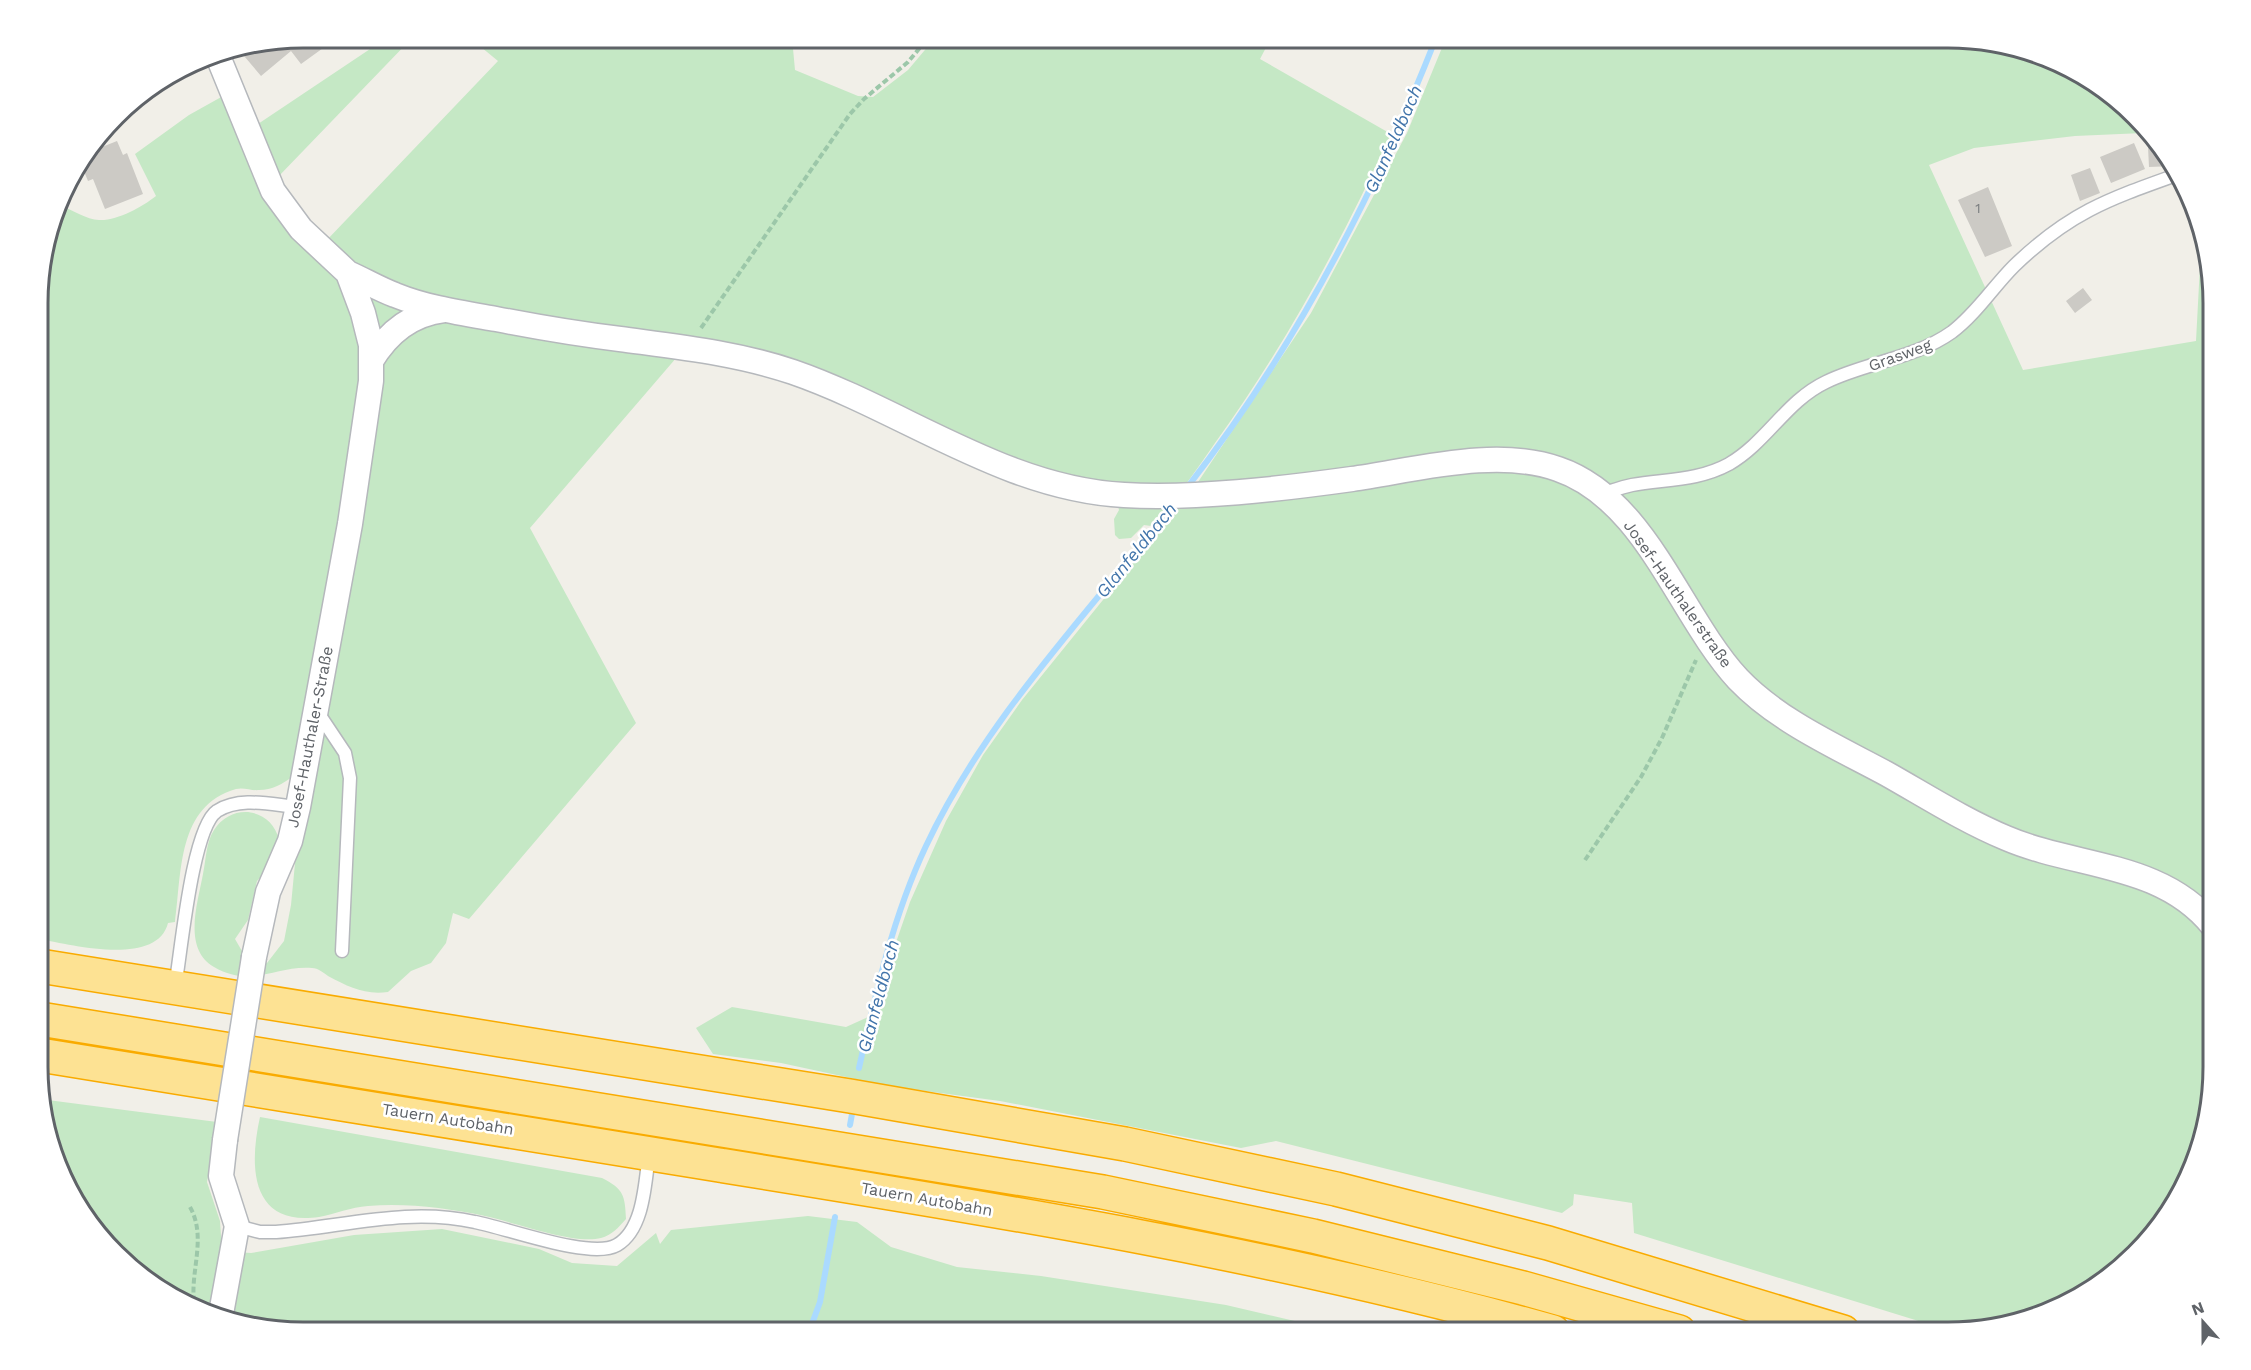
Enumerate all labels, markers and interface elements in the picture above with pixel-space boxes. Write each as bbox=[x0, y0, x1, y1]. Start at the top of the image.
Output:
water label: Glanfeldbach bbox=[1360, 82, 1426, 196]
house number: 1 bbox=[1975, 200, 1981, 216]
street label: Grasweg bbox=[1866, 335, 1935, 375]
water label: Glanfeldbach bbox=[1091, 498, 1181, 602]
street label: Josef-Hauthalerstraße bbox=[1620, 517, 1736, 671]
street label: Josef-Hauthaler-Straße bbox=[283, 645, 337, 829]
water label: Glanfeldbach bbox=[853, 937, 903, 1055]
street label: Tauern Autobahn bbox=[381, 1099, 515, 1139]
street label: Tauern Autobahn bbox=[860, 1178, 994, 1220]
north arrow bbox=[2173, 1292, 2233, 1352]
text: N bbox=[2189, 1297, 2207, 1319]

